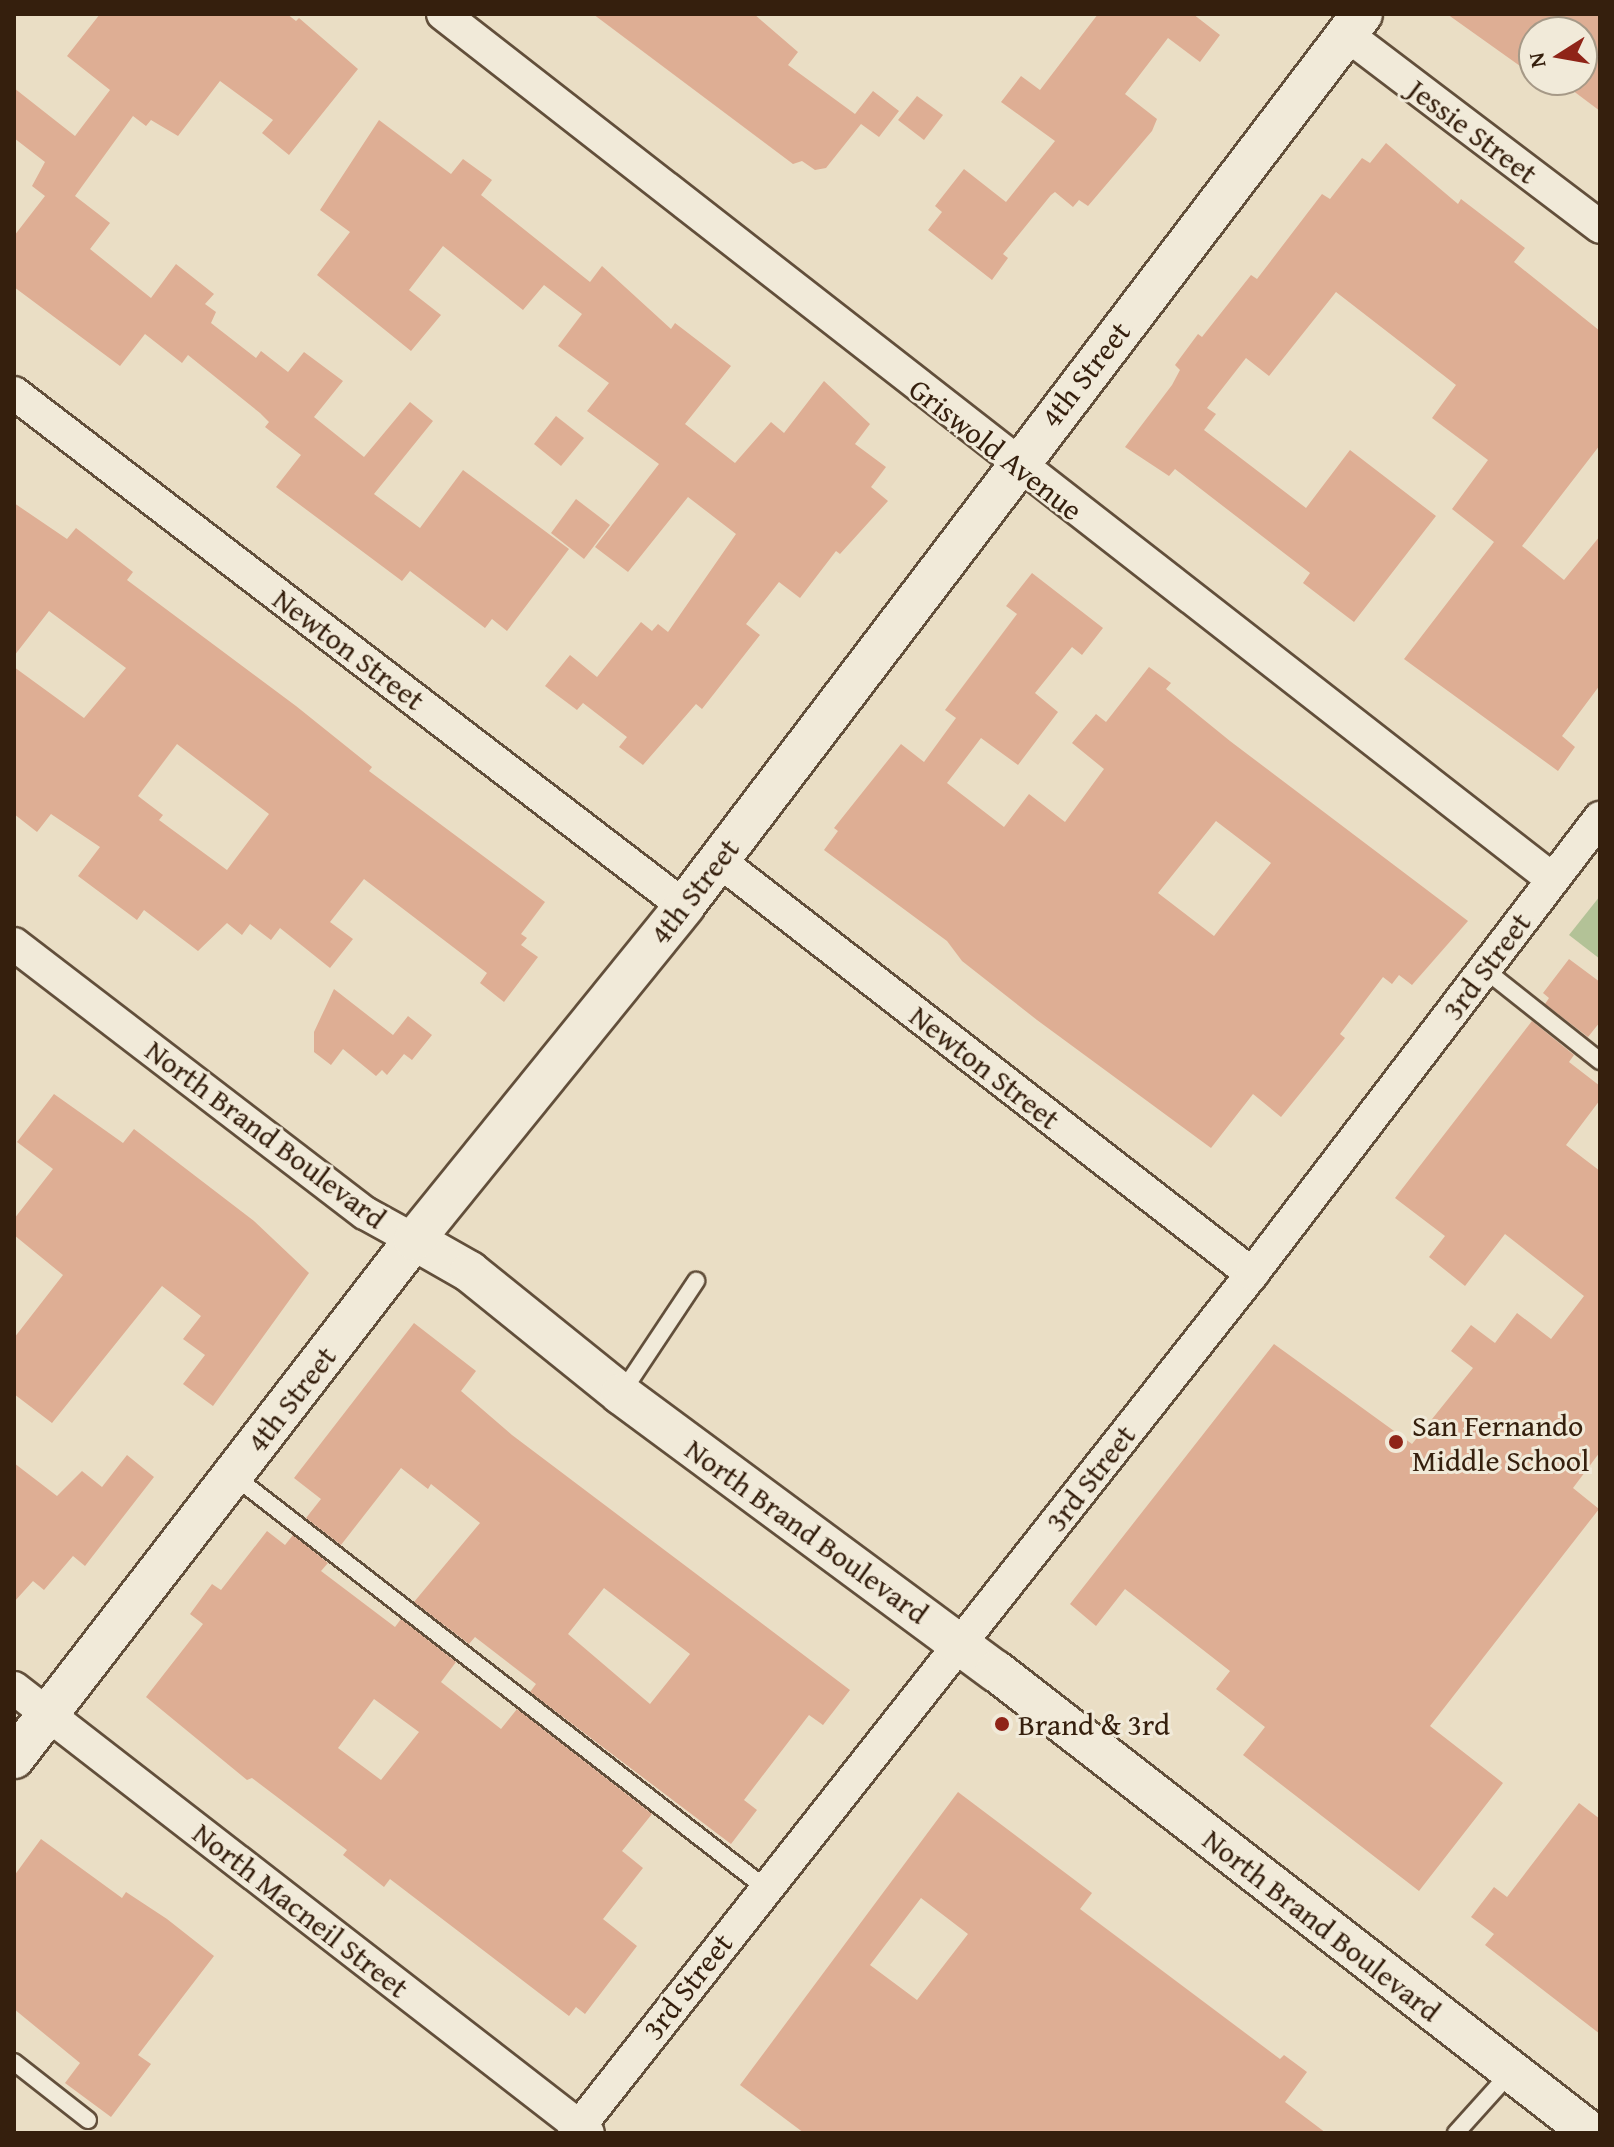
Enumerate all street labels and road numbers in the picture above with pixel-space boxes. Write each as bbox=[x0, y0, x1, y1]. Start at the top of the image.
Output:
street label: Jessie Street bbox=[1401, 71, 1545, 191]
street label: 4th Street bbox=[1033, 314, 1137, 434]
street label: Griswold Avenue bbox=[902, 370, 1090, 528]
street label: Newton Street bbox=[266, 580, 432, 718]
street label: 4th Street bbox=[642, 831, 746, 951]
street label: 3rd Street bbox=[1434, 905, 1538, 1027]
street label: Newton Street bbox=[903, 997, 1067, 1137]
street label: North Brand Boulevard bbox=[139, 1032, 393, 1236]
street label: 4th Street bbox=[239, 1339, 343, 1459]
street label: 3rd Street bbox=[1037, 1418, 1143, 1538]
street label: North Brand Boulevard bbox=[678, 1431, 936, 1631]
street label: North Macneil Street bbox=[186, 1815, 416, 2005]
street label: North Brand Boulevard bbox=[1196, 1821, 1448, 2029]
street label: 3rd Street bbox=[634, 1926, 740, 2046]

